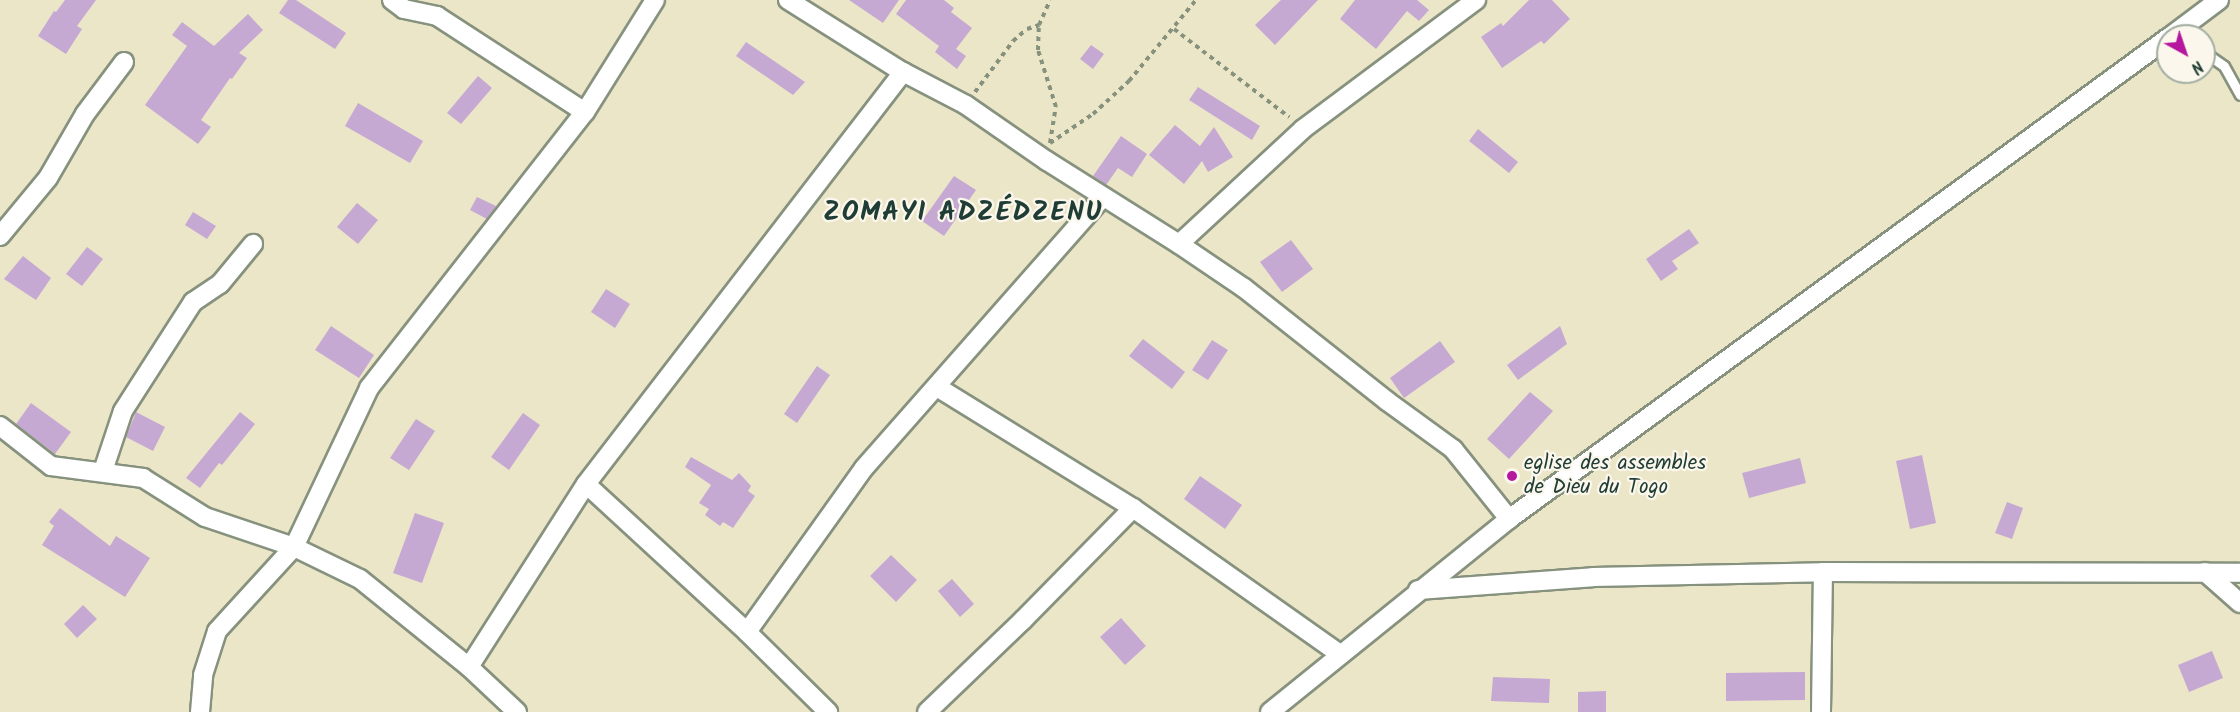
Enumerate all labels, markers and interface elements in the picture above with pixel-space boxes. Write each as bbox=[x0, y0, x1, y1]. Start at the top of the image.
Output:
north arrow bbox=[2156, 24, 2216, 84]
text: N bbox=[2185, 54, 2209, 79]
district label: ZOMAYI ADZÉDZENU bbox=[823, 197, 1103, 229]
place label: eglise des assembles de Dieu du Togo bbox=[1524, 451, 1706, 501]
marker: eglise des assembles de Dieu du Togo bbox=[1505, 469, 1519, 483]

